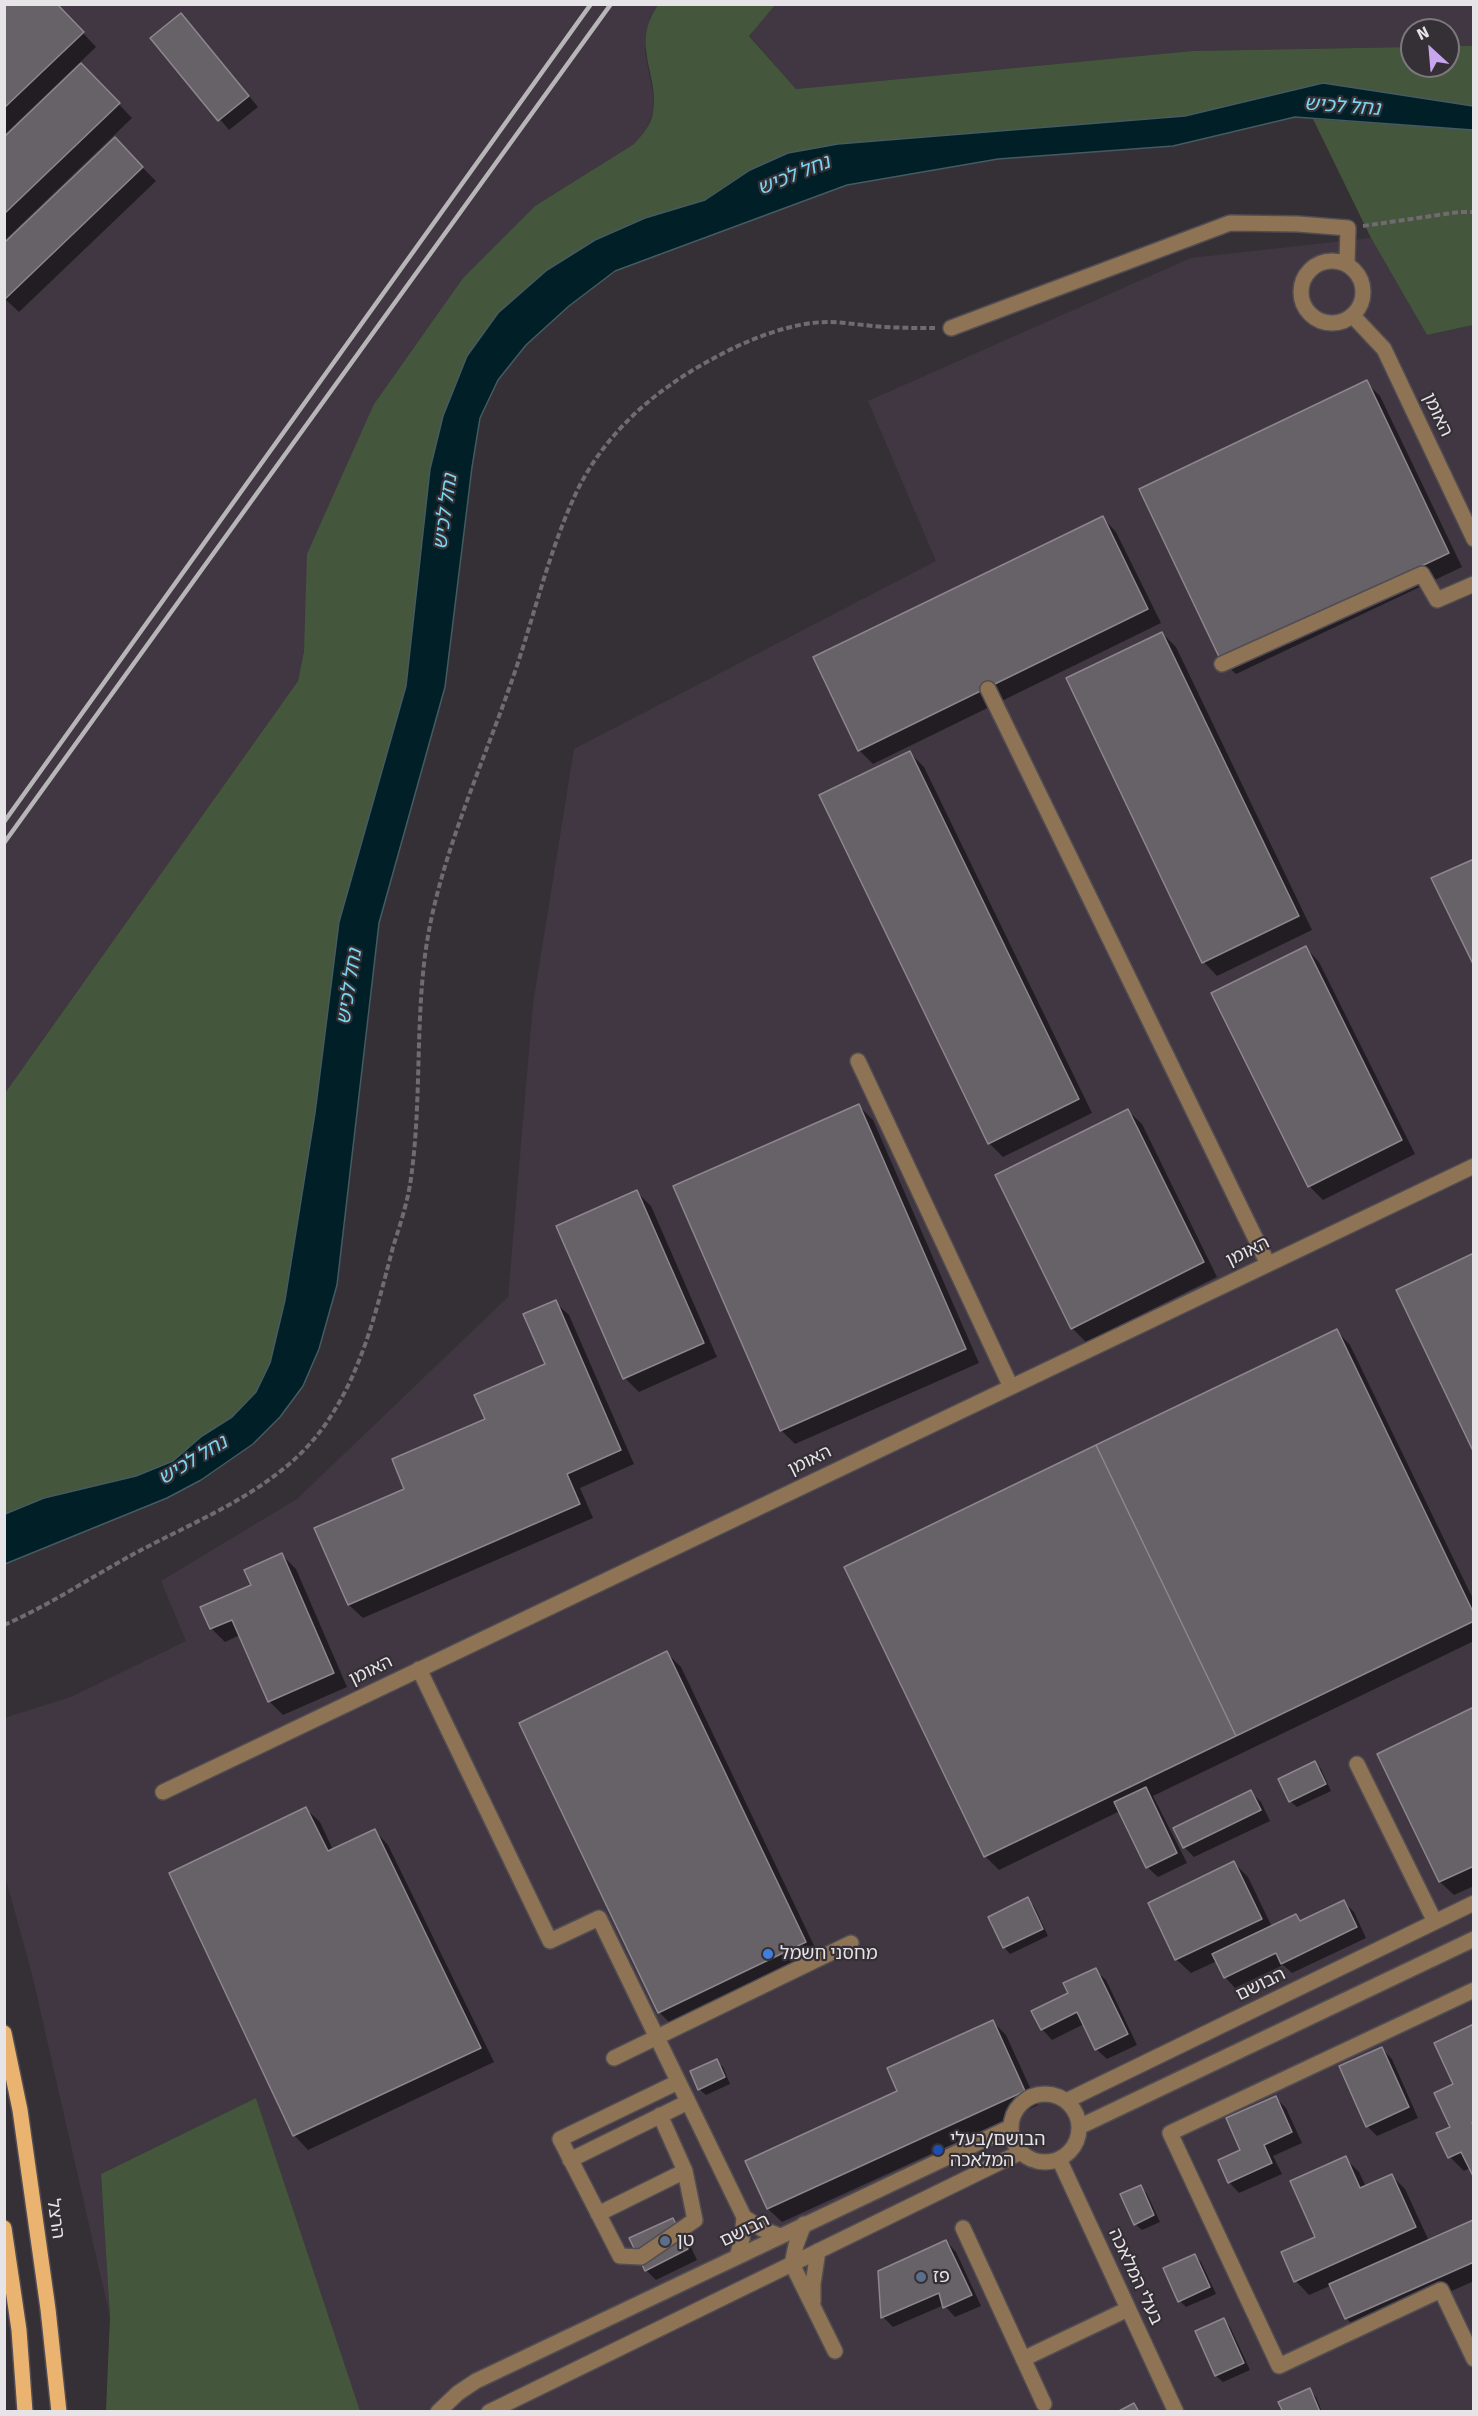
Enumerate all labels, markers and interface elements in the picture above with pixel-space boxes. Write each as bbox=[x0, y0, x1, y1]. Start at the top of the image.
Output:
north arrow bbox=[1400, 18, 1460, 78]
text: N bbox=[1414, 22, 1432, 45]
water label: נחל לכיש bbox=[1303, 92, 1381, 122]
water label: נחל לכיש bbox=[754, 151, 834, 201]
street label: האומן bbox=[1418, 390, 1456, 440]
water label: נחל לכיש bbox=[429, 473, 463, 551]
water label: נחל לכיש bbox=[332, 947, 368, 1027]
street label: האומן bbox=[1223, 1232, 1273, 1272]
water label: נחל לכיש bbox=[154, 1431, 232, 1491]
street label: האומן bbox=[785, 1441, 835, 1481]
street label: האומן bbox=[346, 1651, 396, 1691]
place label: מחסני חשמל bbox=[780, 1943, 878, 1965]
marker: מחסני חשמל bbox=[761, 1947, 775, 1961]
street label: הבושם bbox=[1233, 1964, 1289, 2006]
place label: הבושם/בעלי המלאכה bbox=[950, 2129, 1046, 2172]
marker: הבושם/בעלי המלאכה bbox=[931, 2143, 945, 2157]
street label: הרצל bbox=[42, 2198, 68, 2240]
street label: הבושם bbox=[717, 2210, 773, 2252]
street label: בעלי המלאכה bbox=[1103, 2225, 1167, 2329]
place label: טן bbox=[677, 2230, 694, 2252]
marker: טן bbox=[658, 2234, 672, 2248]
place label: פז bbox=[933, 2266, 950, 2288]
marker: פז bbox=[914, 2270, 928, 2284]

